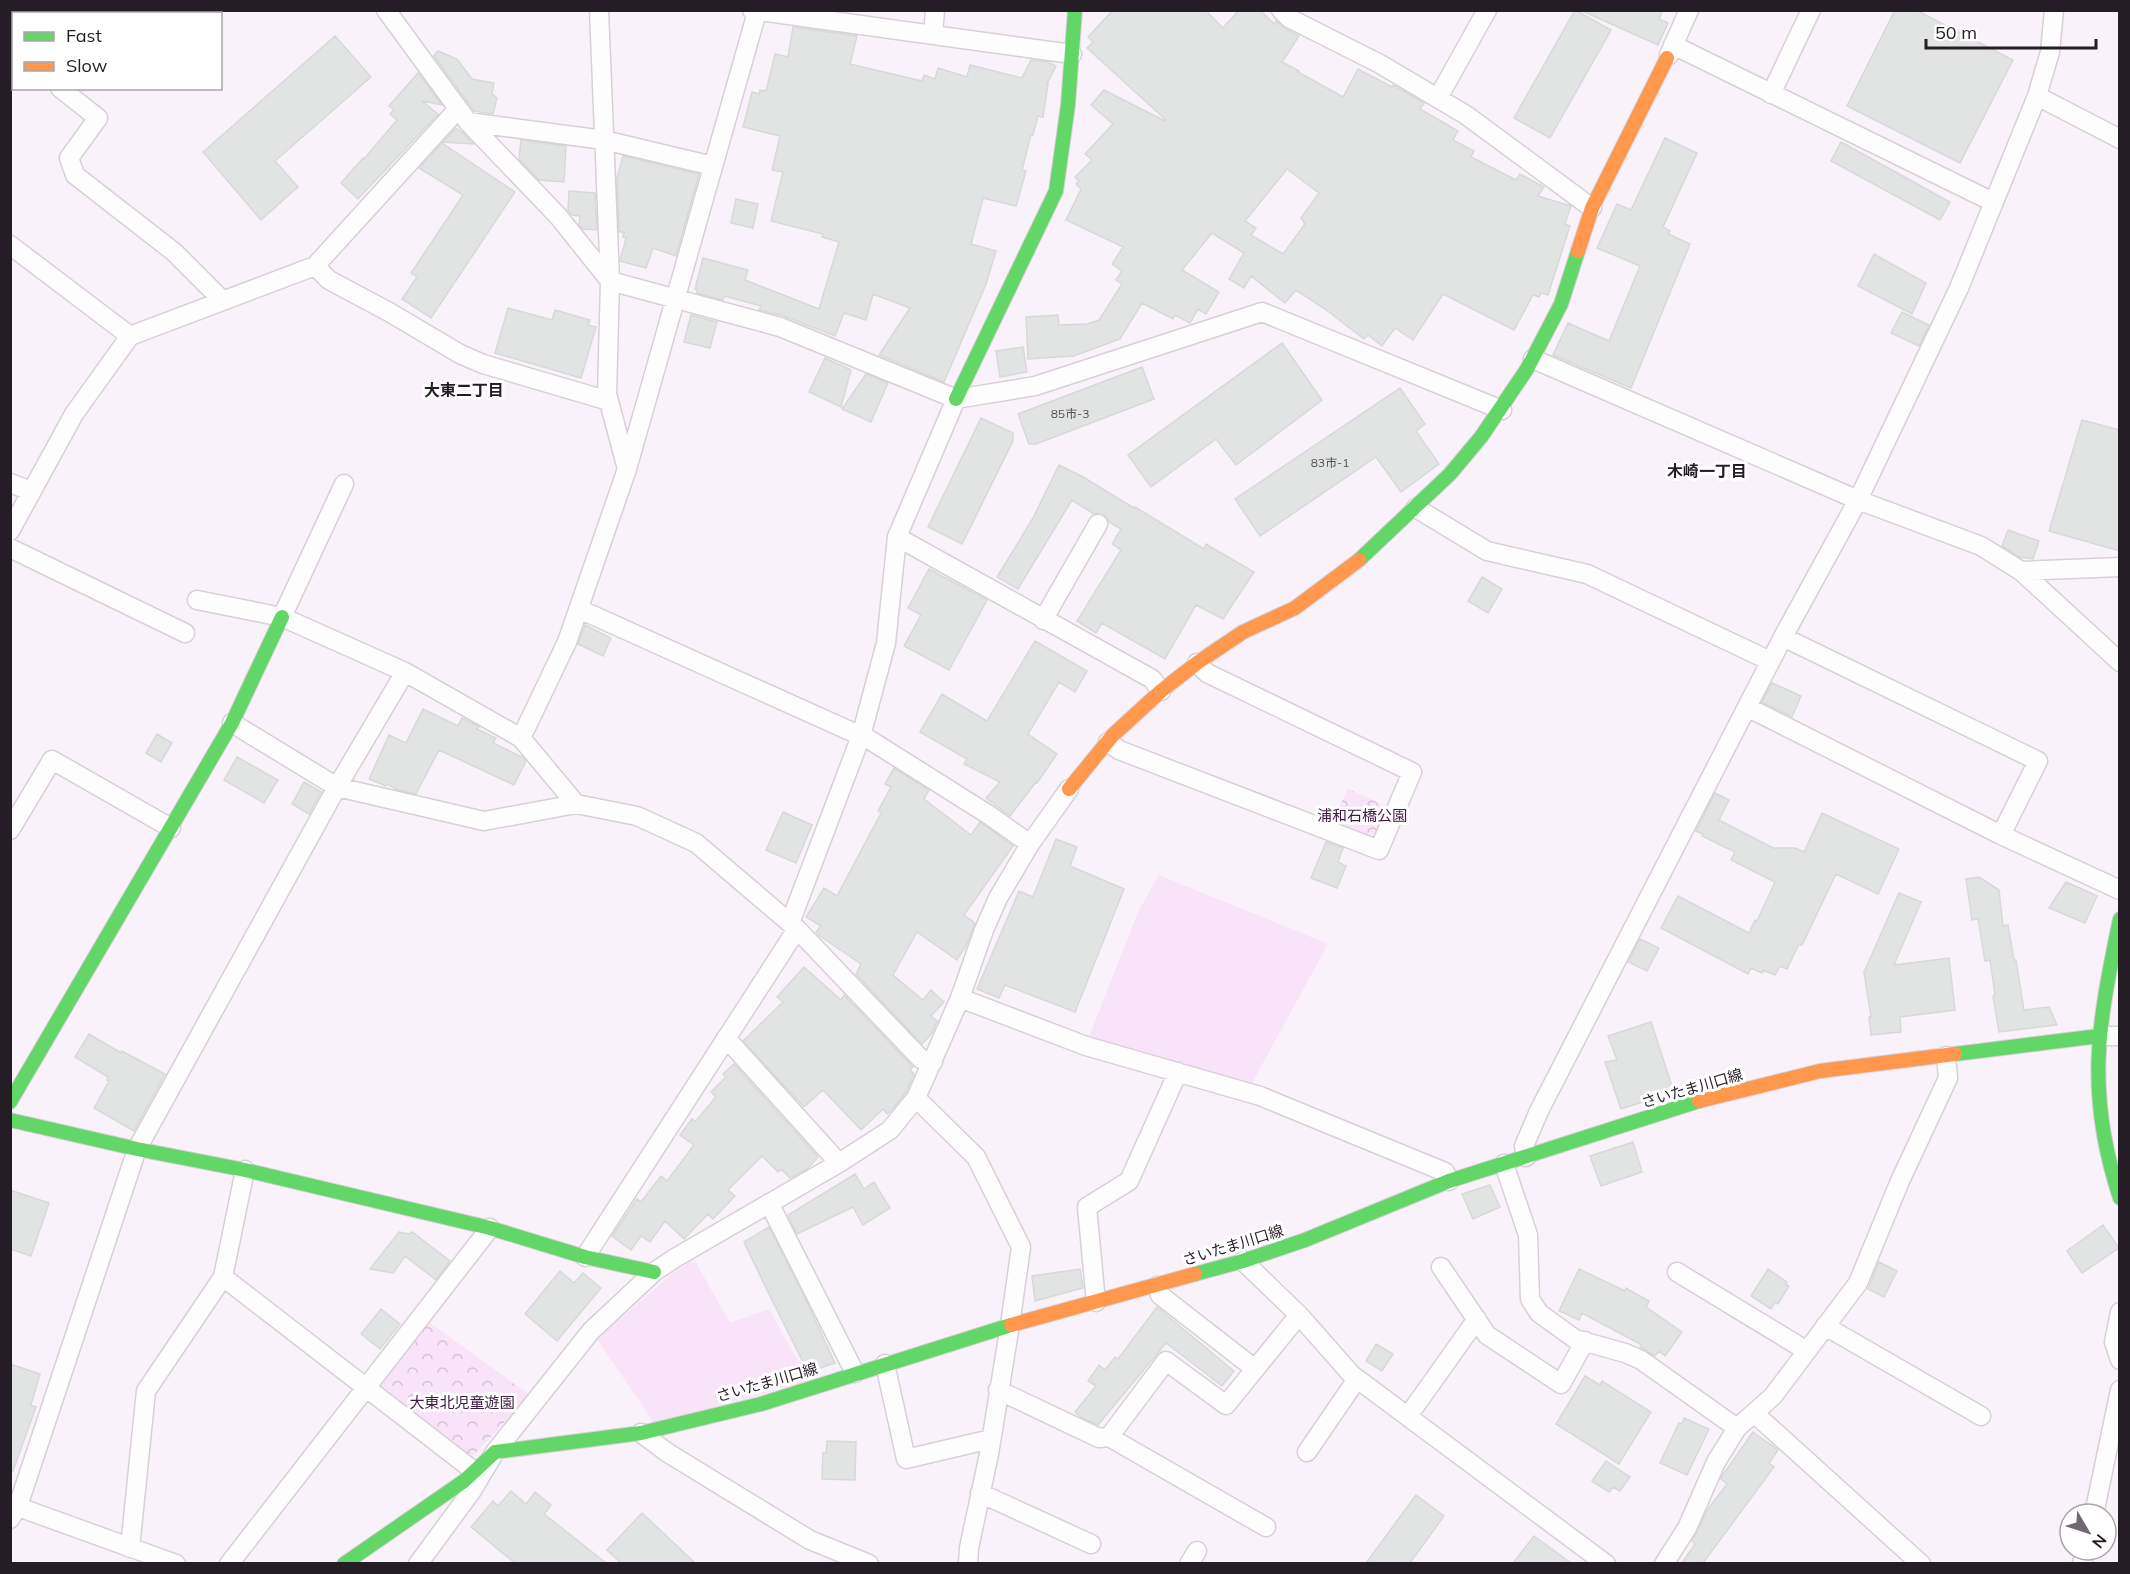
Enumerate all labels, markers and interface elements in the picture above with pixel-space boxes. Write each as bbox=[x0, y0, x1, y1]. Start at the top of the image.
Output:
legend bbox=[12, 12, 222, 90]
scale bar bbox=[1926, 12, 2096, 50]
text: 50 m bbox=[1935, 21, 1977, 44]
text: Fast bbox=[66, 24, 102, 47]
text: Slow bbox=[66, 54, 108, 77]
district label: 大東二丁目 bbox=[424, 380, 504, 400]
house number: 85市-3 bbox=[1051, 406, 1089, 421]
house number: 83市-1 bbox=[1311, 455, 1349, 470]
district label: 木崎一丁目 bbox=[1667, 461, 1747, 481]
park label: 浦和石橋公園 bbox=[1317, 806, 1407, 825]
street label: さいたま川口線 bbox=[1639, 1064, 1745, 1112]
street label: さいたま川口線 bbox=[1180, 1221, 1286, 1269]
street label: さいたま川口線 bbox=[714, 1358, 820, 1406]
park label: 大東北児童遊園 bbox=[409, 1393, 515, 1412]
north arrow bbox=[2058, 1502, 2118, 1562]
text: N bbox=[2088, 1530, 2111, 1552]

